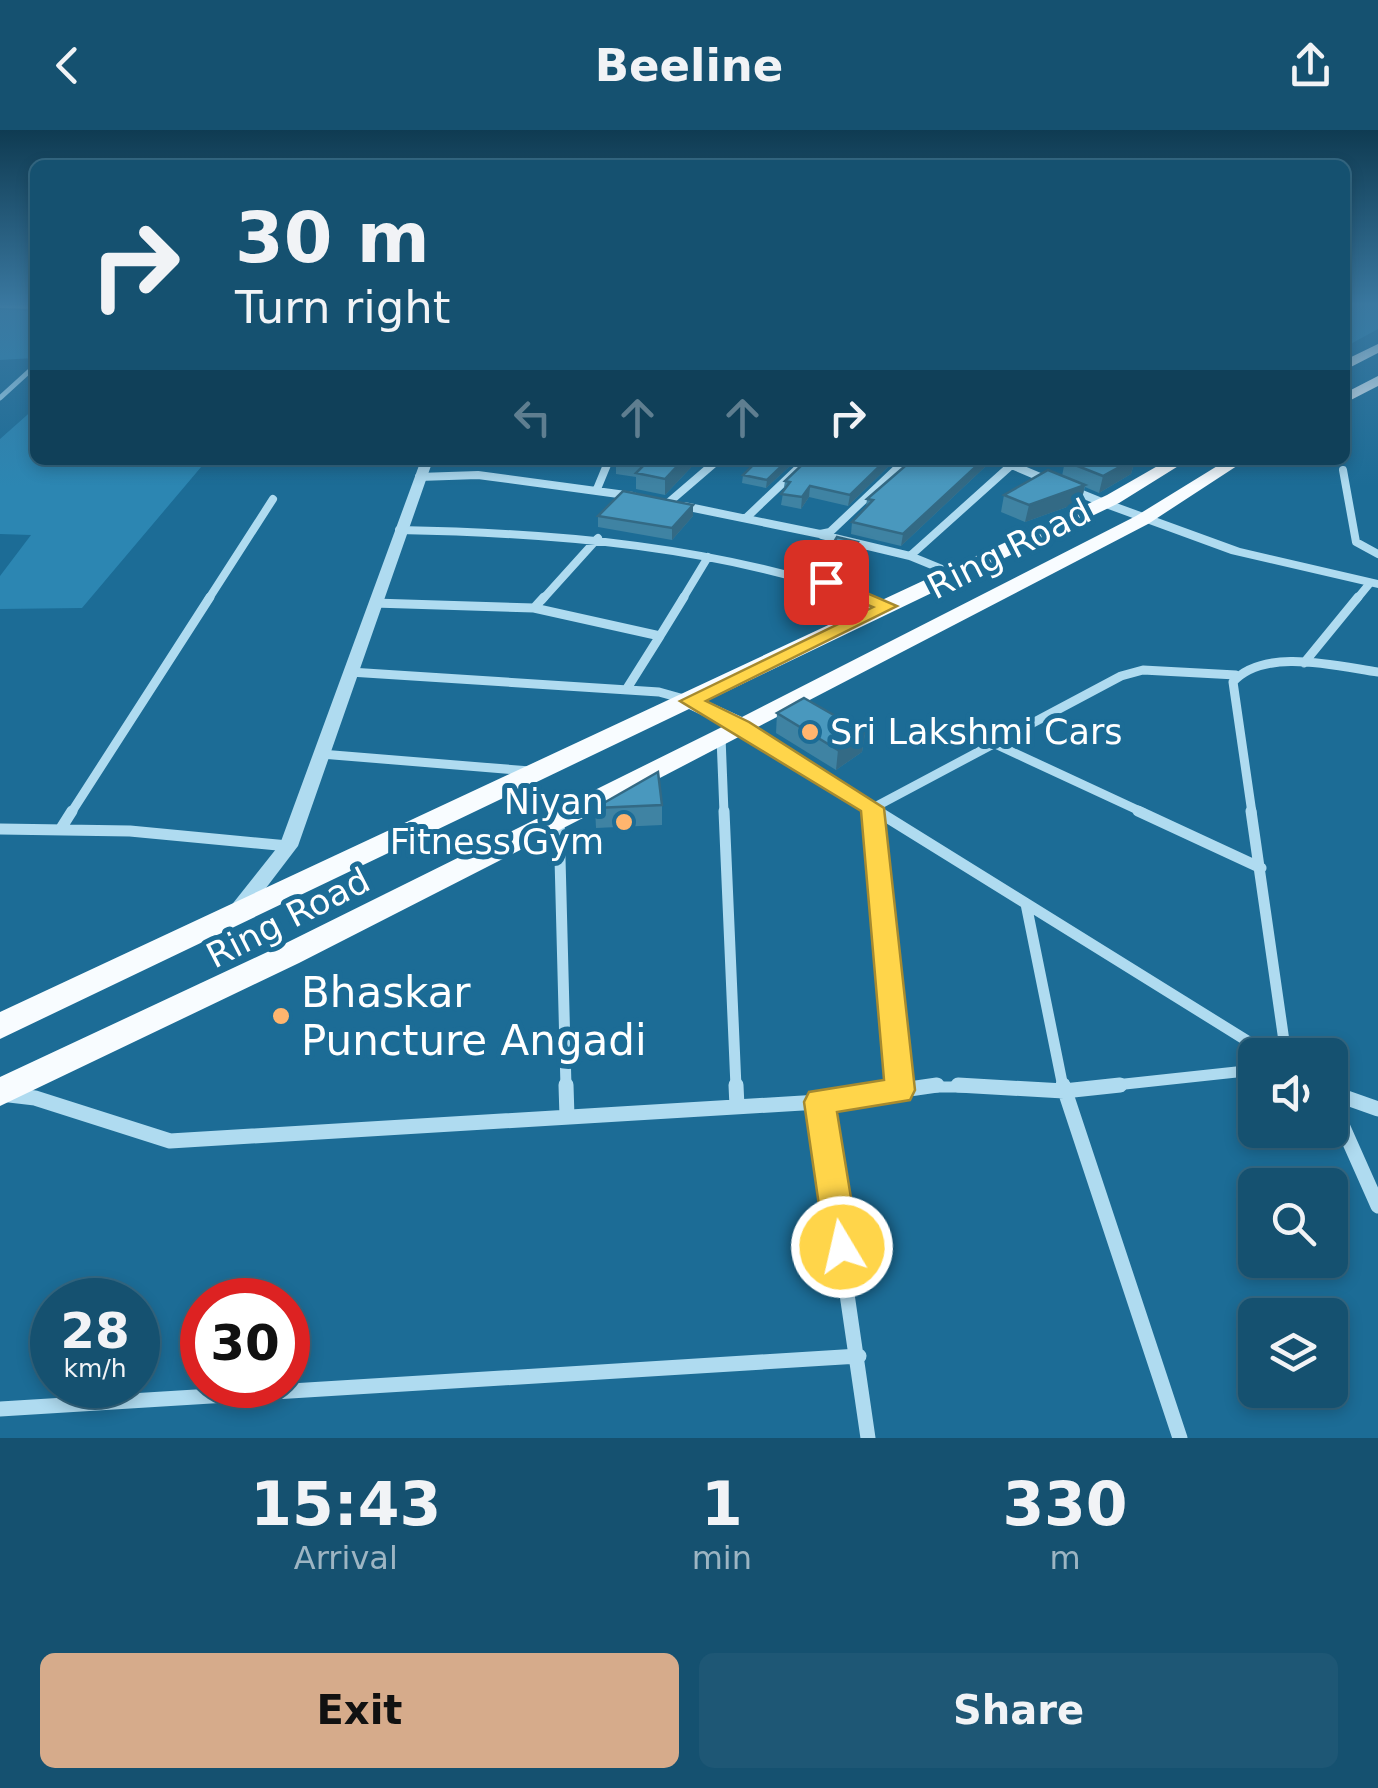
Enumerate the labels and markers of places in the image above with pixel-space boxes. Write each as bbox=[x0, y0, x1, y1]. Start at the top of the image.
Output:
pin bbox=[784, 540, 869, 625]
place label: Sri Lakshmi Cars bbox=[830, 712, 1123, 752]
marker: Sri Lakshmi Cars bbox=[799, 721, 821, 743]
place label: Niyan Fitness Gym bbox=[390, 782, 604, 862]
marker: Niyan Fitness Gym bbox=[613, 811, 635, 833]
place label: Bhaskar Puncture Angadi bbox=[301, 968, 647, 1065]
marker: Bhaskar Puncture Angadi bbox=[270, 1005, 292, 1027]

